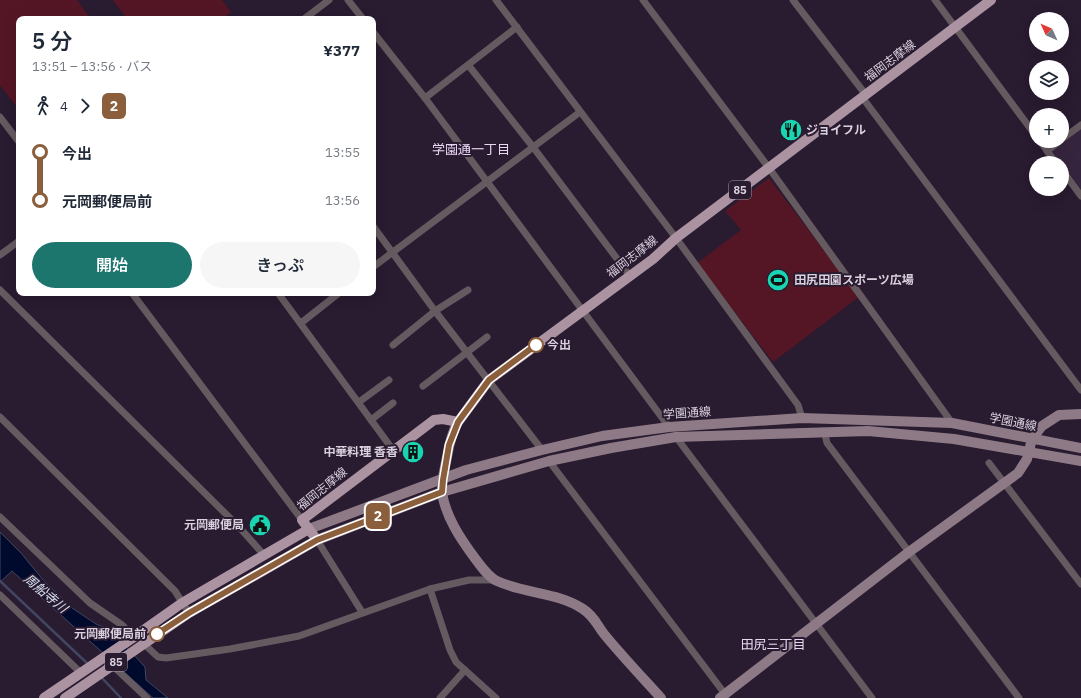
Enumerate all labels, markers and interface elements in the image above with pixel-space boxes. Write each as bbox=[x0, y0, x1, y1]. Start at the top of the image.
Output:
north arrow bbox=[1029, 12, 1069, 52]
map controls bbox=[1029, 12, 1069, 196]
text: 5 分 bbox=[32, 26, 72, 55]
street label: 福岡志摩線 bbox=[861, 37, 918, 85]
text: ¥377 bbox=[323, 41, 360, 60]
text: 13:51 – 13:56 · バス bbox=[32, 58, 152, 75]
button: layers bbox=[1029, 60, 1069, 100]
icon: walk bbox=[32, 95, 54, 117]
icon: forward bbox=[74, 95, 96, 117]
text: 2 bbox=[110, 97, 118, 115]
text: 4 bbox=[60, 98, 68, 115]
button: + bbox=[1029, 108, 1069, 148]
restaurant icon: ジョイフル bbox=[778, 117, 804, 143]
place label: ジョイフル bbox=[806, 122, 866, 137]
district label: 学園通一丁目 bbox=[432, 141, 510, 158]
text: 今出 bbox=[62, 144, 92, 163]
text: 13:55 bbox=[325, 144, 360, 161]
button: − bbox=[1029, 156, 1069, 196]
road number: 85 bbox=[729, 181, 751, 199]
text: 元岡郵便局前 bbox=[62, 192, 152, 211]
text: 13:56 bbox=[325, 192, 360, 209]
street label: 福岡志摩線 bbox=[603, 232, 660, 281]
button: 開始 bbox=[32, 242, 192, 288]
button: きっぷ bbox=[200, 242, 360, 288]
sports icon: 田尻田園スポーツ広場 bbox=[765, 267, 791, 293]
place label: 田尻田園スポーツ広場 bbox=[794, 272, 914, 287]
marker: 今出 bbox=[528, 337, 544, 353]
place label: 今出 bbox=[547, 337, 571, 352]
street label: 学園通線 bbox=[662, 403, 711, 422]
street label: 学園通線 bbox=[988, 410, 1038, 433]
building icon: 中華料理 香香 bbox=[400, 439, 426, 465]
place label: 中華料理 香香 bbox=[323, 444, 398, 459]
street label: 福岡志摩線 bbox=[294, 464, 350, 513]
line badge: 2 bbox=[365, 503, 391, 529]
text: 2 bbox=[374, 507, 382, 525]
public building icon: 元岡郵便局 bbox=[247, 512, 273, 538]
place label: 元岡郵便局 bbox=[184, 517, 244, 532]
water label: 周船寺川 bbox=[20, 570, 73, 618]
place label: 元岡郵便局前 bbox=[74, 626, 146, 641]
marker: 元岡郵便局前 bbox=[149, 626, 165, 642]
district label: 田尻三丁目 bbox=[740, 636, 806, 653]
road number: 85 bbox=[105, 653, 127, 671]

